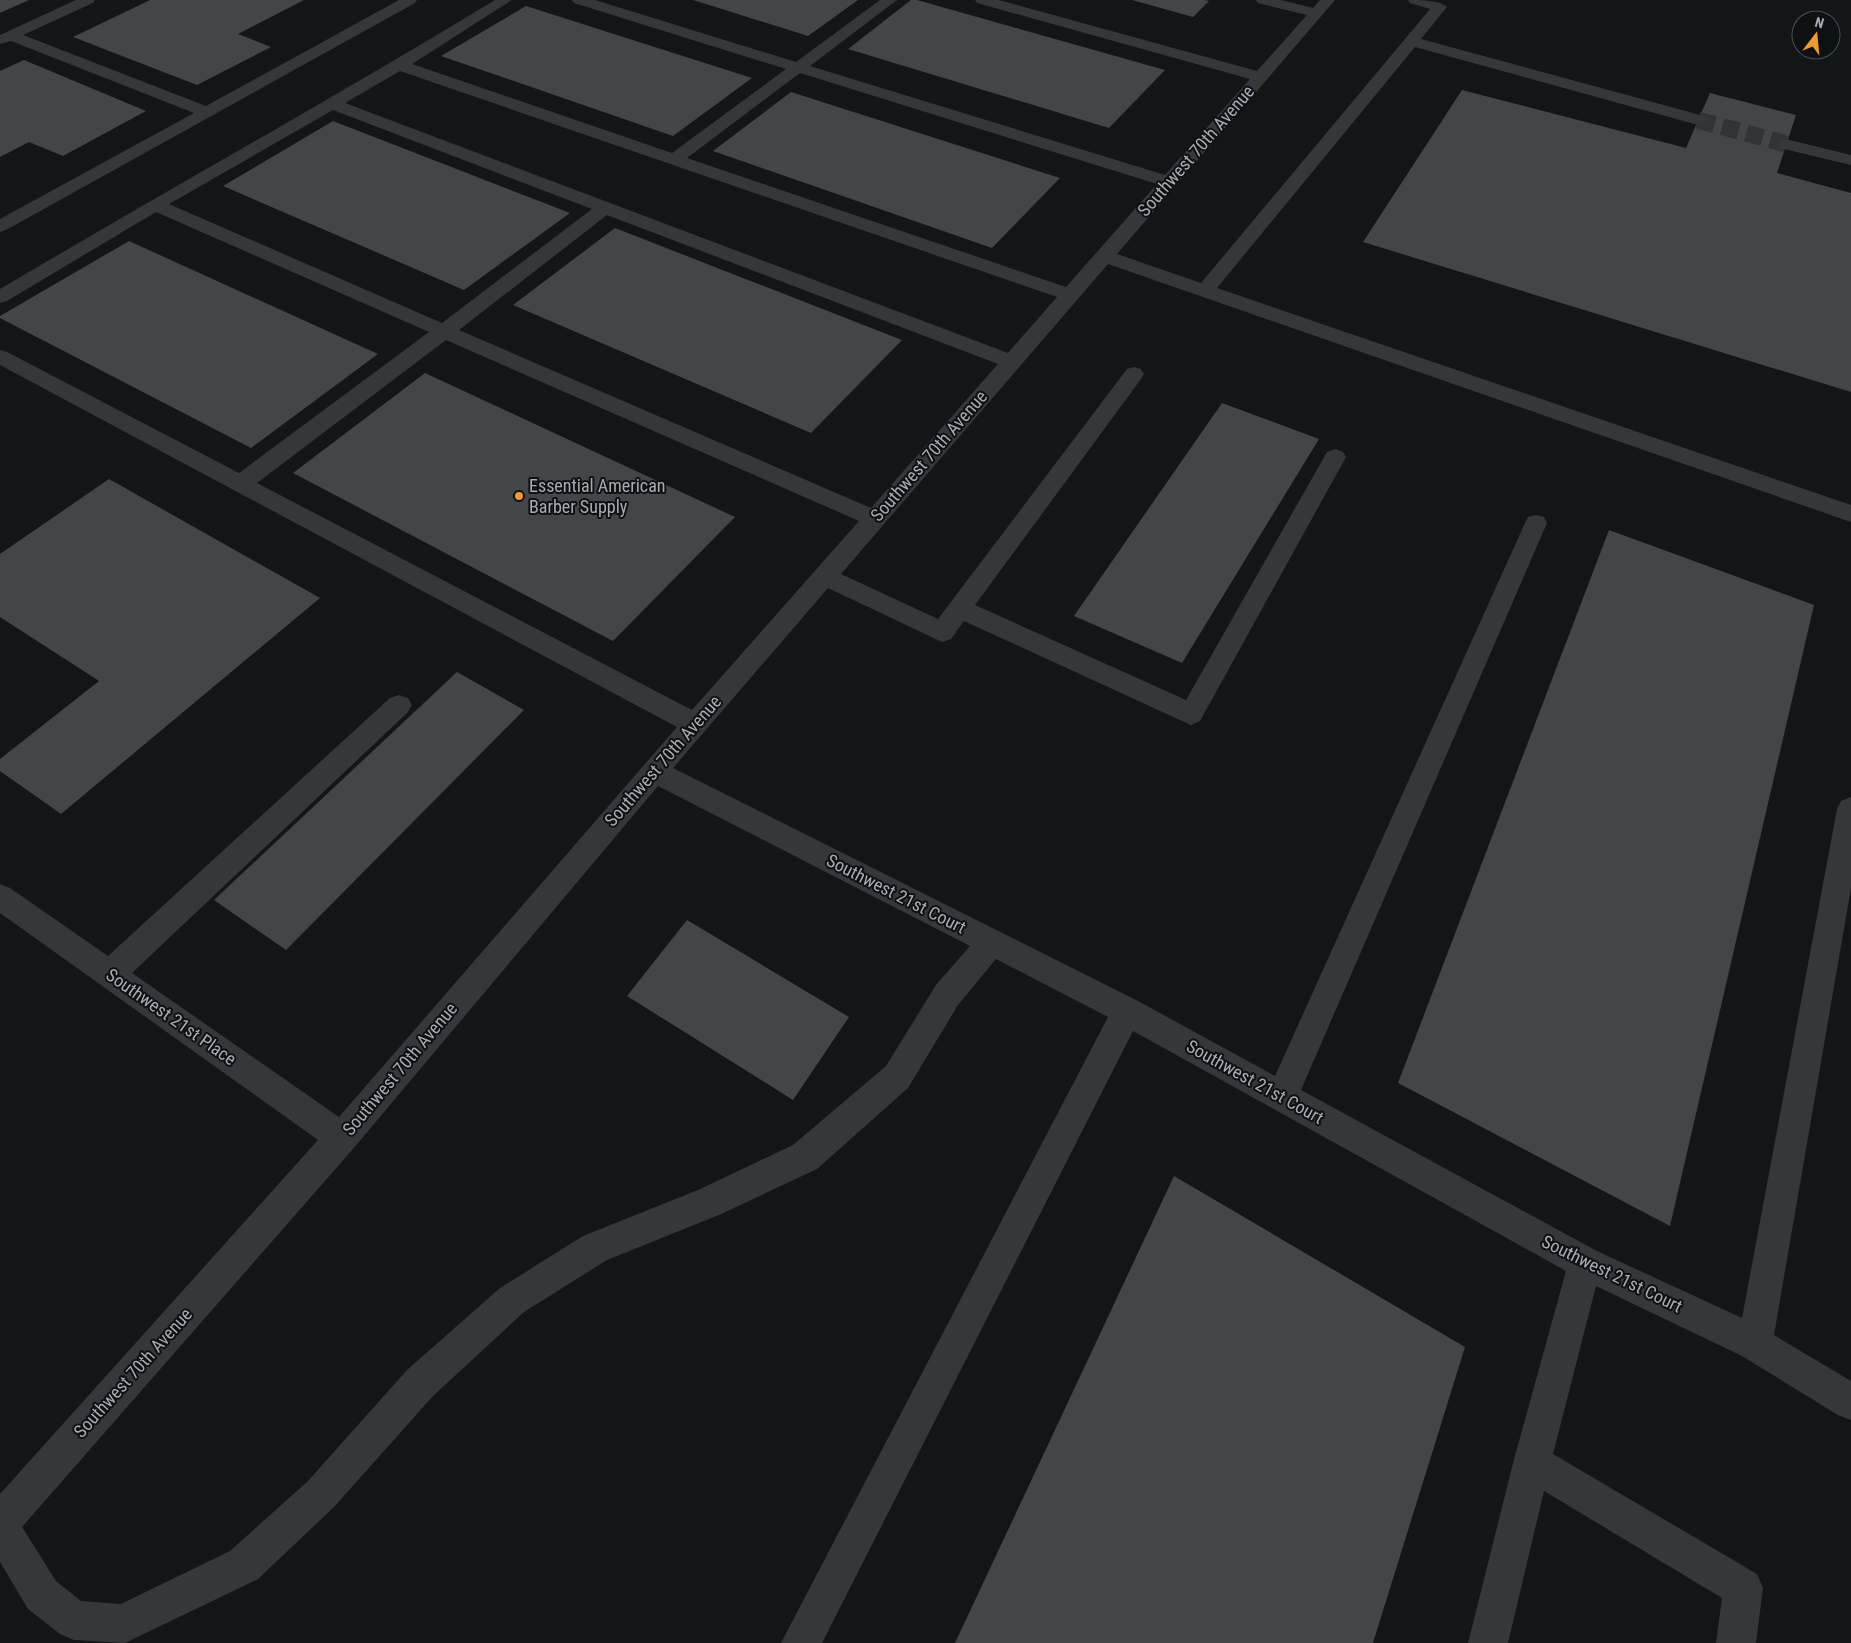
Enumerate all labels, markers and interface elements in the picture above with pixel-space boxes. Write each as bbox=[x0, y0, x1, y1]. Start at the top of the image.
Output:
north arrow bbox=[1791, 10, 1841, 60]
text: N bbox=[1813, 14, 1826, 31]
street label: Southwest 70th Avenue bbox=[1133, 81, 1258, 220]
street label: Southwest 70th Avenue bbox=[866, 386, 991, 525]
place label: Essential American Barber Supply bbox=[529, 475, 666, 517]
marker: Essential American Barber Supply bbox=[513, 490, 525, 502]
street label: Southwest 70th Avenue bbox=[600, 691, 725, 830]
street label: Southwest 21st Court bbox=[823, 849, 969, 938]
street label: Southwest 21st Place bbox=[102, 964, 240, 1069]
street label: Southwest 70th Avenue bbox=[338, 998, 461, 1139]
street label: Southwest 21st Court bbox=[1183, 1035, 1327, 1128]
street label: Southwest 21st Court bbox=[1539, 1230, 1686, 1317]
street label: Southwest 70th Avenue bbox=[69, 1304, 196, 1442]

